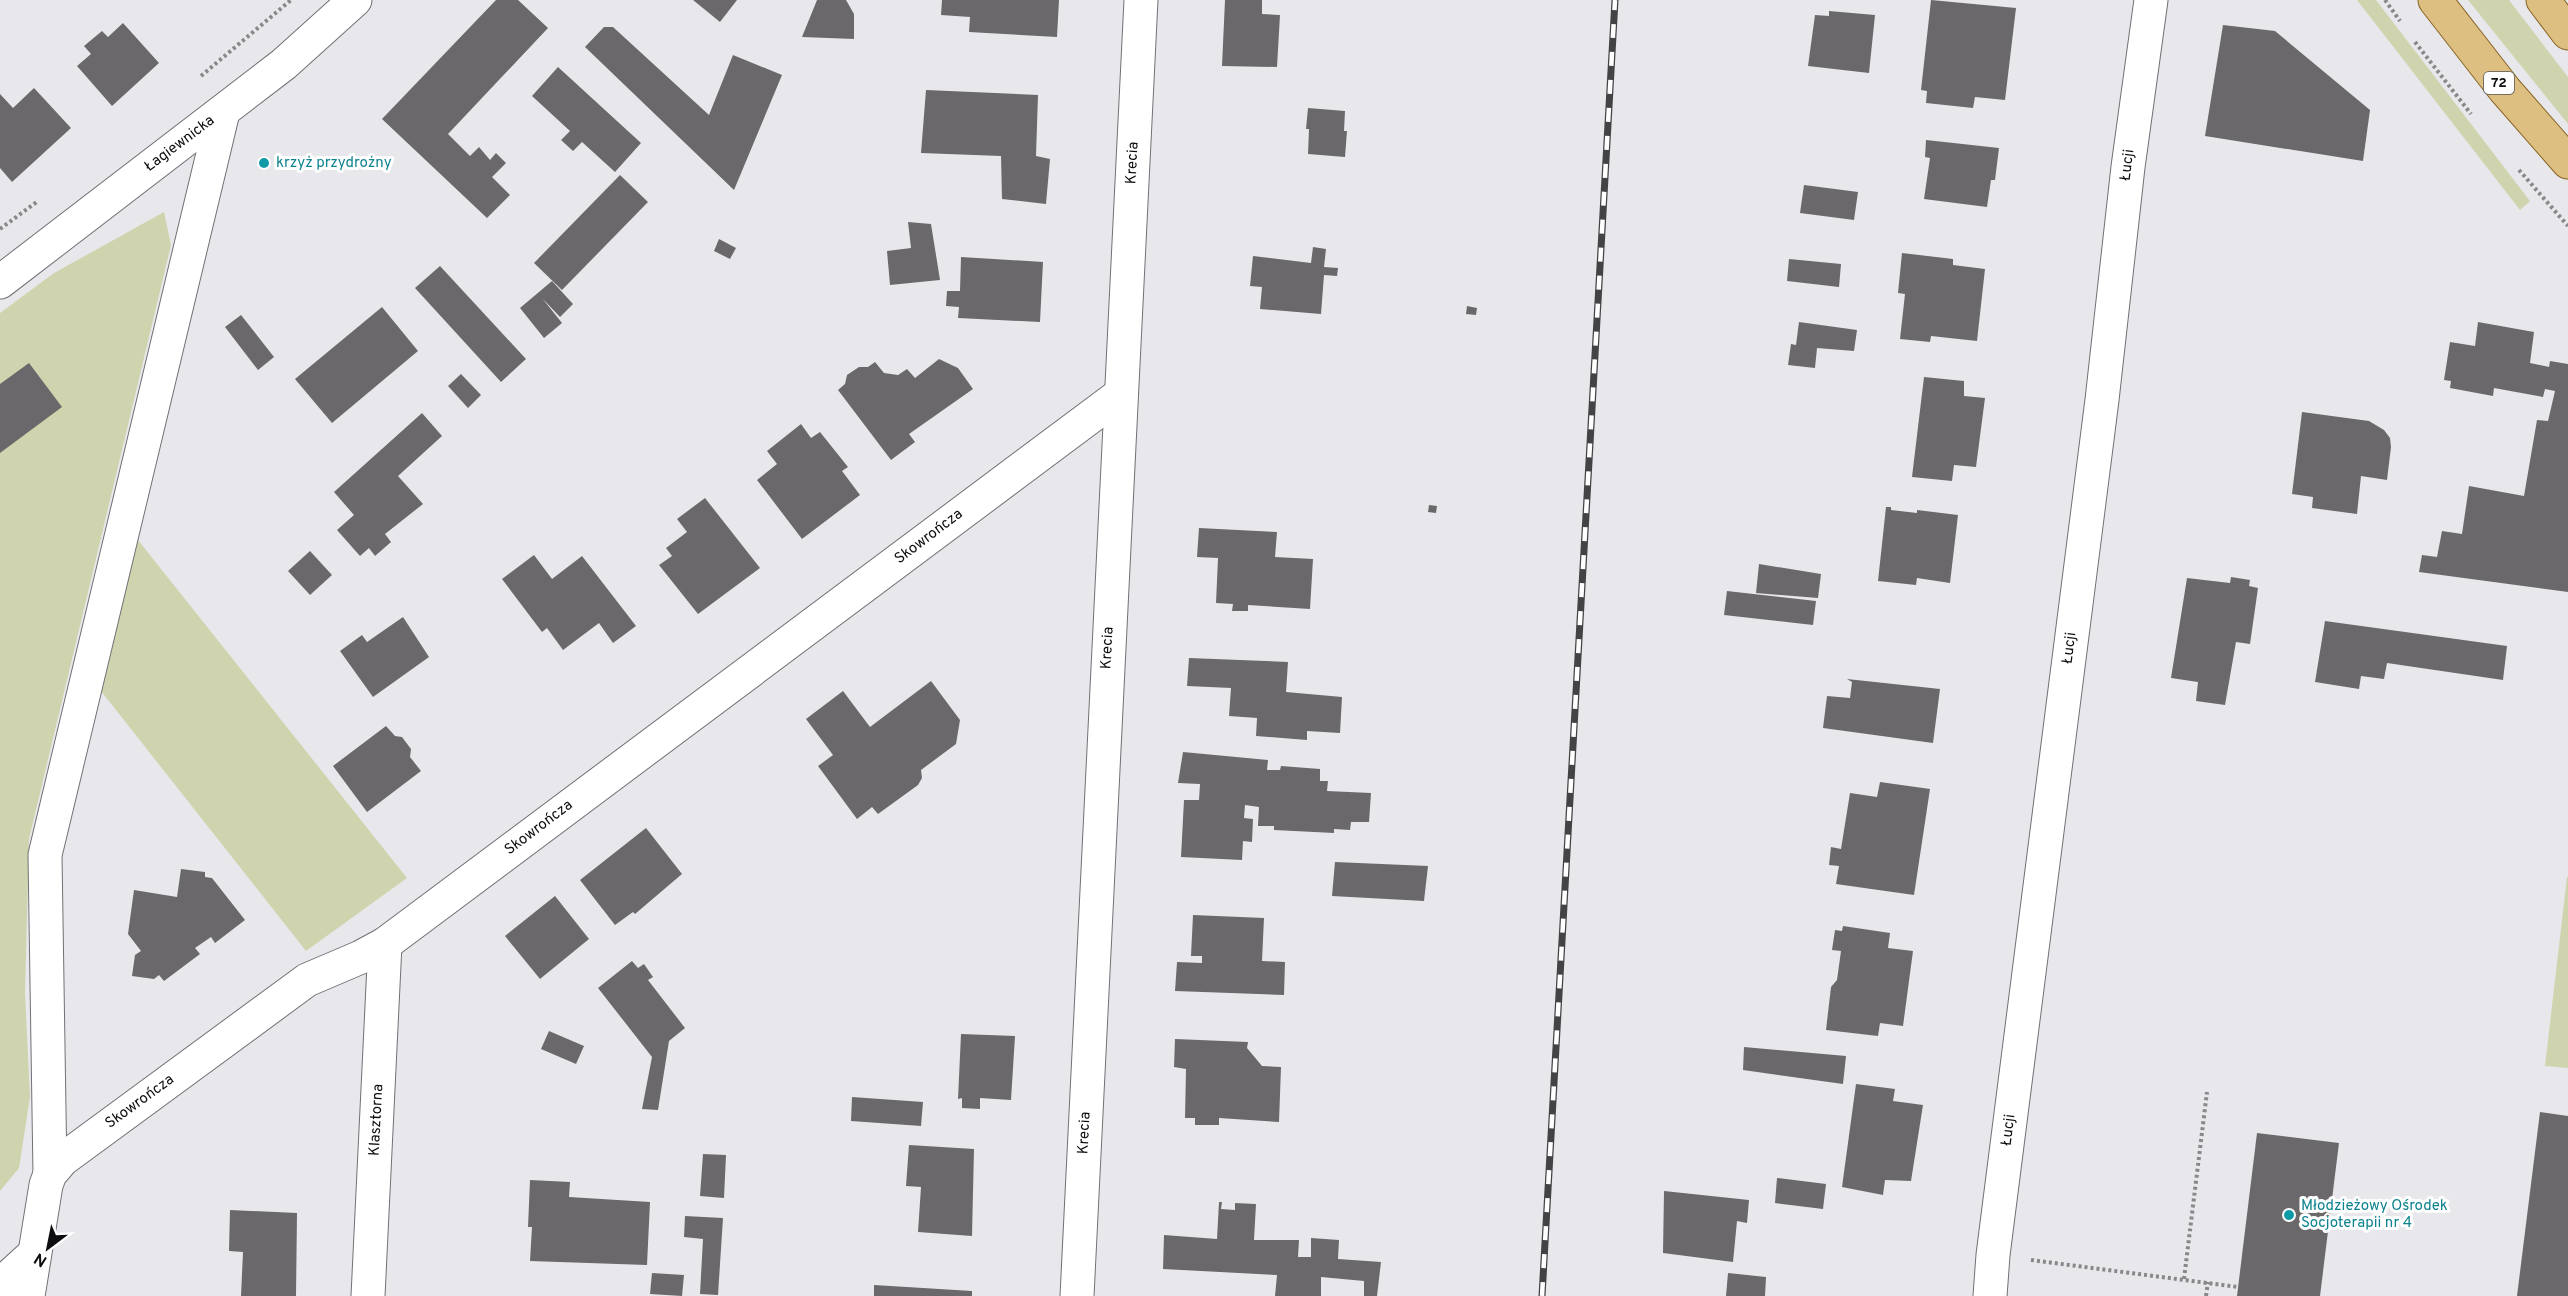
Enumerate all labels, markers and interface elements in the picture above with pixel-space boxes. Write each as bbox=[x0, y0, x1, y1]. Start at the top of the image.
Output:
road number: 72 bbox=[2484, 72, 2514, 94]
street label: Łagiewnicka bbox=[141, 112, 219, 176]
street label: Krecia bbox=[1122, 141, 1144, 185]
street label: Łucji bbox=[2117, 148, 2139, 182]
place label: krzyż przydrożny bbox=[276, 154, 392, 173]
marker: krzyż przydrożny bbox=[257, 156, 271, 170]
street label: Skowrończa bbox=[891, 505, 967, 569]
street label: Krecia bbox=[1097, 626, 1119, 670]
street label: Łucji bbox=[2059, 631, 2081, 665]
street label: Skowrończa bbox=[501, 796, 577, 860]
street label: Skowrończa bbox=[102, 1071, 178, 1133]
street label: Klasztorna bbox=[366, 1083, 388, 1157]
street label: Krecia bbox=[1074, 1111, 1096, 1155]
street label: Łucji bbox=[1998, 1113, 2020, 1147]
place label: Młodzieżowy Ośrodek Socjoterapii nr 4 bbox=[2301, 1197, 2448, 1233]
marker: Młodzieżowy Ośrodek Socjoterapii nr 4 bbox=[2282, 1208, 2296, 1222]
north arrow bbox=[18, 1218, 78, 1278]
text: N bbox=[31, 1247, 51, 1271]

